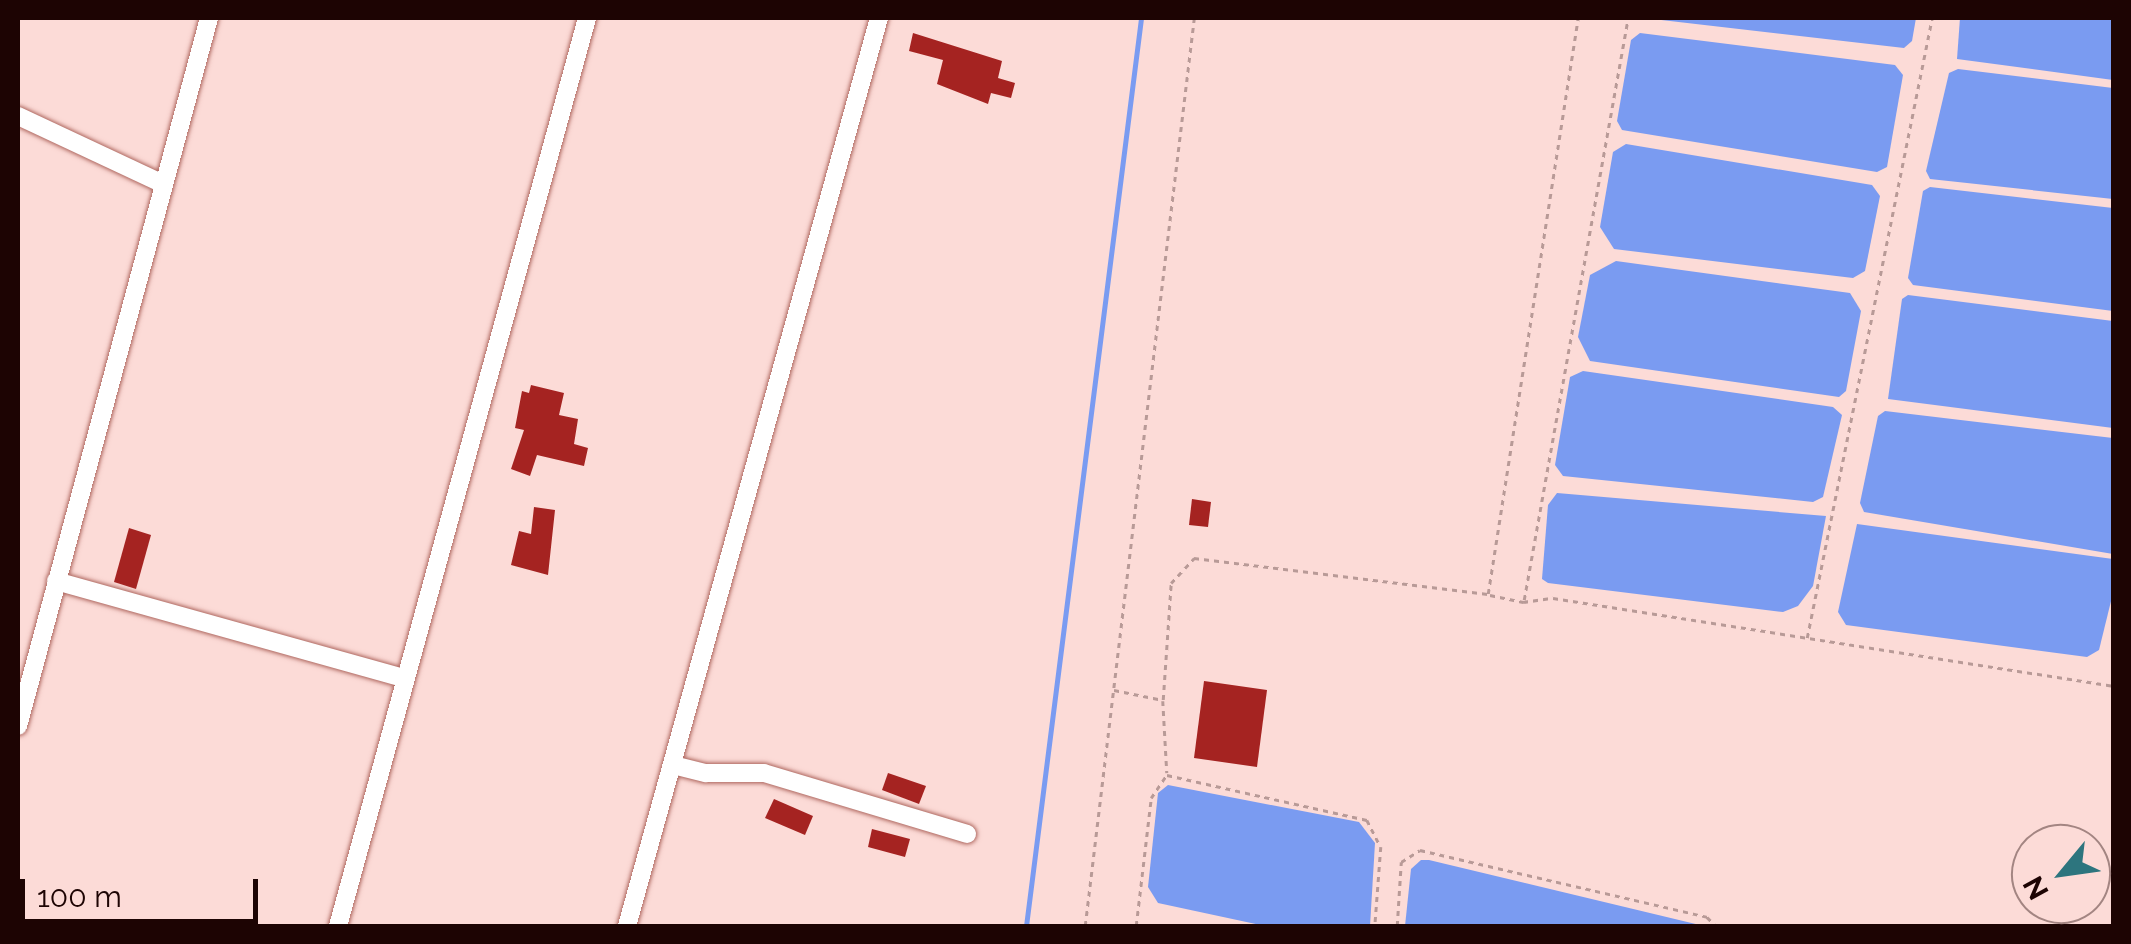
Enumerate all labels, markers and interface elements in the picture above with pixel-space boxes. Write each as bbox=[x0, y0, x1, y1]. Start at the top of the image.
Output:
north arrow bbox=[2011, 824, 2111, 924]
scale bar bbox=[25, 859, 262, 921]
text: N bbox=[2016, 870, 2056, 905]
text: 100 m bbox=[37, 879, 122, 914]

